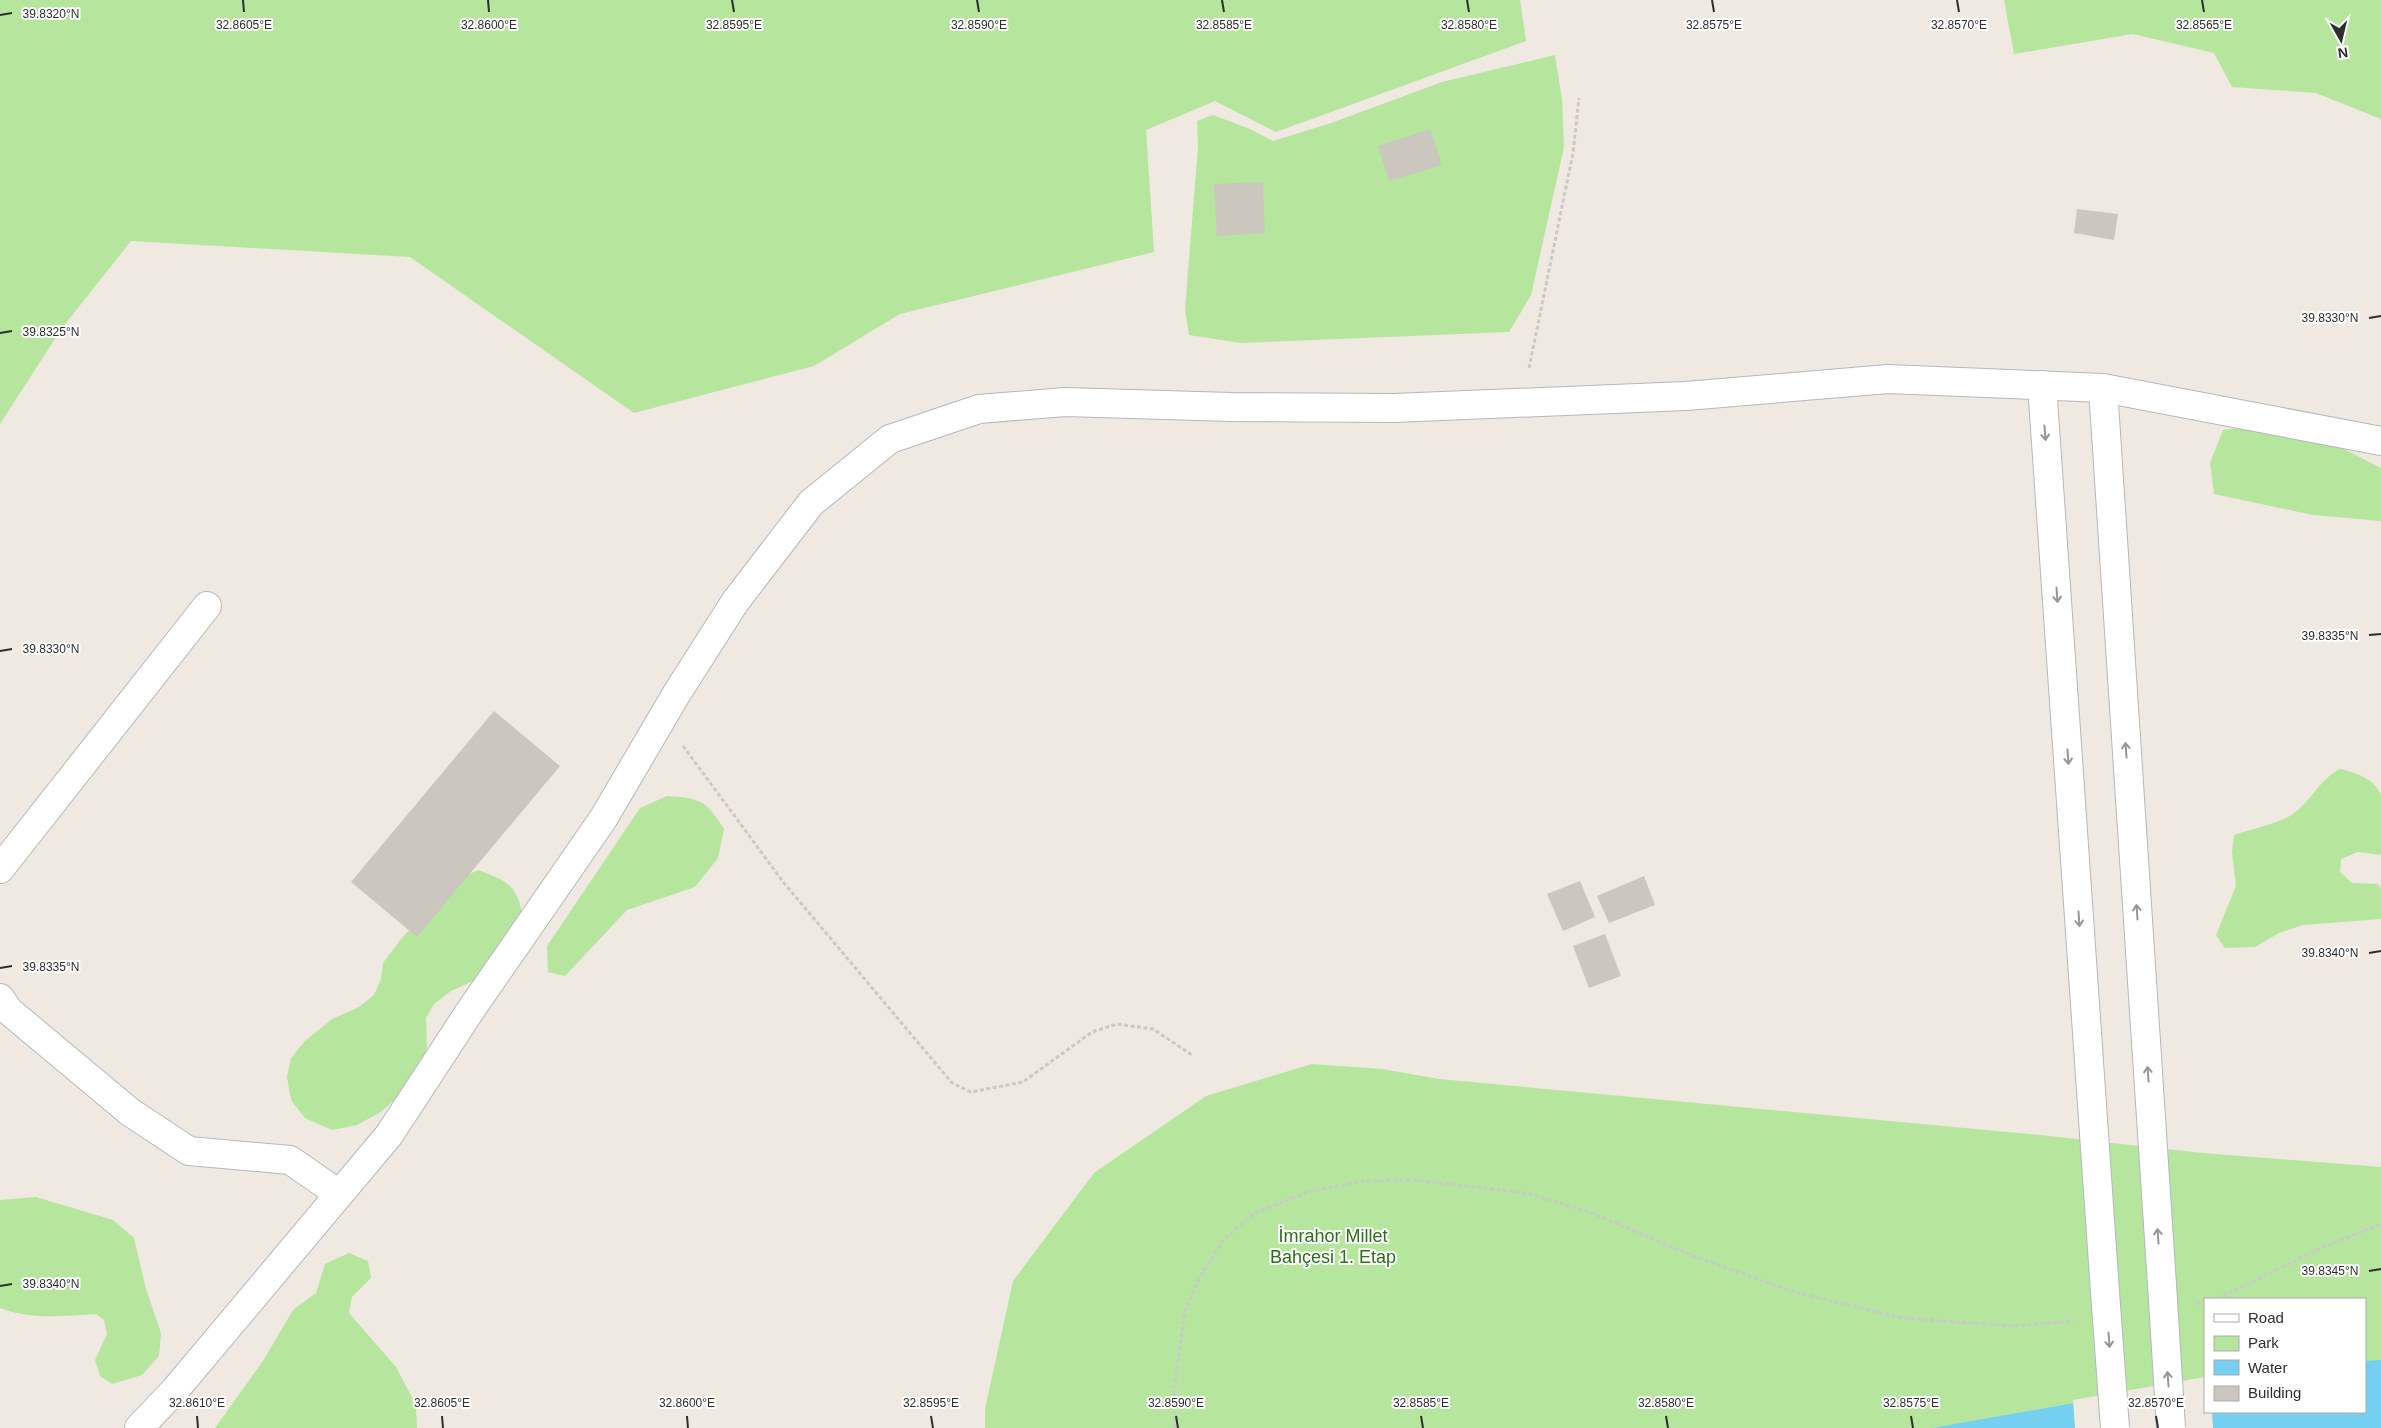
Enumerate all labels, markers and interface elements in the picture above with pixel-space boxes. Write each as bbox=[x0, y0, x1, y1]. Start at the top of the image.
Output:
text: 39.8320°N bbox=[23, 7, 79, 21]
north arrow bbox=[2316, 15, 2366, 65]
text: 32.8605°E bbox=[216, 18, 272, 32]
text: 32.8600°E bbox=[461, 18, 517, 32]
text: 32.8595°E bbox=[706, 18, 762, 32]
text: 32.8590°E bbox=[951, 18, 1007, 32]
text: 32.8585°E bbox=[1196, 18, 1252, 32]
text: 32.8580°E bbox=[1441, 18, 1497, 32]
text: 32.8575°E bbox=[1686, 18, 1742, 32]
text: 32.8570°E bbox=[1931, 18, 1987, 32]
text: 32.8565°E bbox=[2176, 18, 2232, 32]
text: N bbox=[2337, 44, 2349, 62]
text: 39.8330°N bbox=[2302, 311, 2358, 325]
text: 39.8325°N bbox=[23, 325, 79, 339]
one-way arrow bbox=[2041, 425, 2050, 441]
one-way arrow bbox=[2052, 587, 2061, 603]
text: 39.8335°N bbox=[2302, 629, 2358, 643]
text: 39.8330°N bbox=[23, 642, 79, 656]
one-way arrow bbox=[2122, 742, 2131, 758]
one-way arrow bbox=[2063, 749, 2073, 765]
one-way arrow bbox=[2132, 904, 2142, 920]
one-way arrow bbox=[2075, 911, 2084, 927]
text: 39.8340°N bbox=[2302, 946, 2358, 960]
text: 39.8335°N bbox=[23, 960, 79, 974]
one-way arrow bbox=[2143, 1067, 2152, 1083]
park label: İmrahor Millet Bahçesi 1. Etap bbox=[1270, 1226, 1396, 1267]
one-way arrow bbox=[2154, 1229, 2163, 1245]
text: 39.8345°N bbox=[2302, 1264, 2358, 1278]
text: 39.8340°N bbox=[23, 1277, 79, 1291]
legend bbox=[2204, 1298, 2366, 1413]
text: Road bbox=[2248, 1309, 2284, 1326]
one-way arrow bbox=[2104, 1332, 2113, 1348]
text: Park bbox=[2248, 1334, 2279, 1351]
text: Water bbox=[2248, 1359, 2287, 1376]
one-way arrow bbox=[2163, 1372, 2172, 1388]
text: Building bbox=[2248, 1384, 2301, 1401]
text: 32.8610°E bbox=[169, 1396, 225, 1410]
text: 32.8605°E bbox=[414, 1396, 470, 1410]
text: 32.8600°E bbox=[659, 1396, 715, 1410]
text: 32.8595°E bbox=[903, 1396, 959, 1410]
text: 32.8590°E bbox=[1148, 1396, 1204, 1410]
text: 32.8585°E bbox=[1393, 1396, 1449, 1410]
text: 32.8580°E bbox=[1638, 1396, 1694, 1410]
text: 32.8575°E bbox=[1883, 1396, 1939, 1410]
text: 32.8570°E bbox=[2128, 1396, 2184, 1410]

